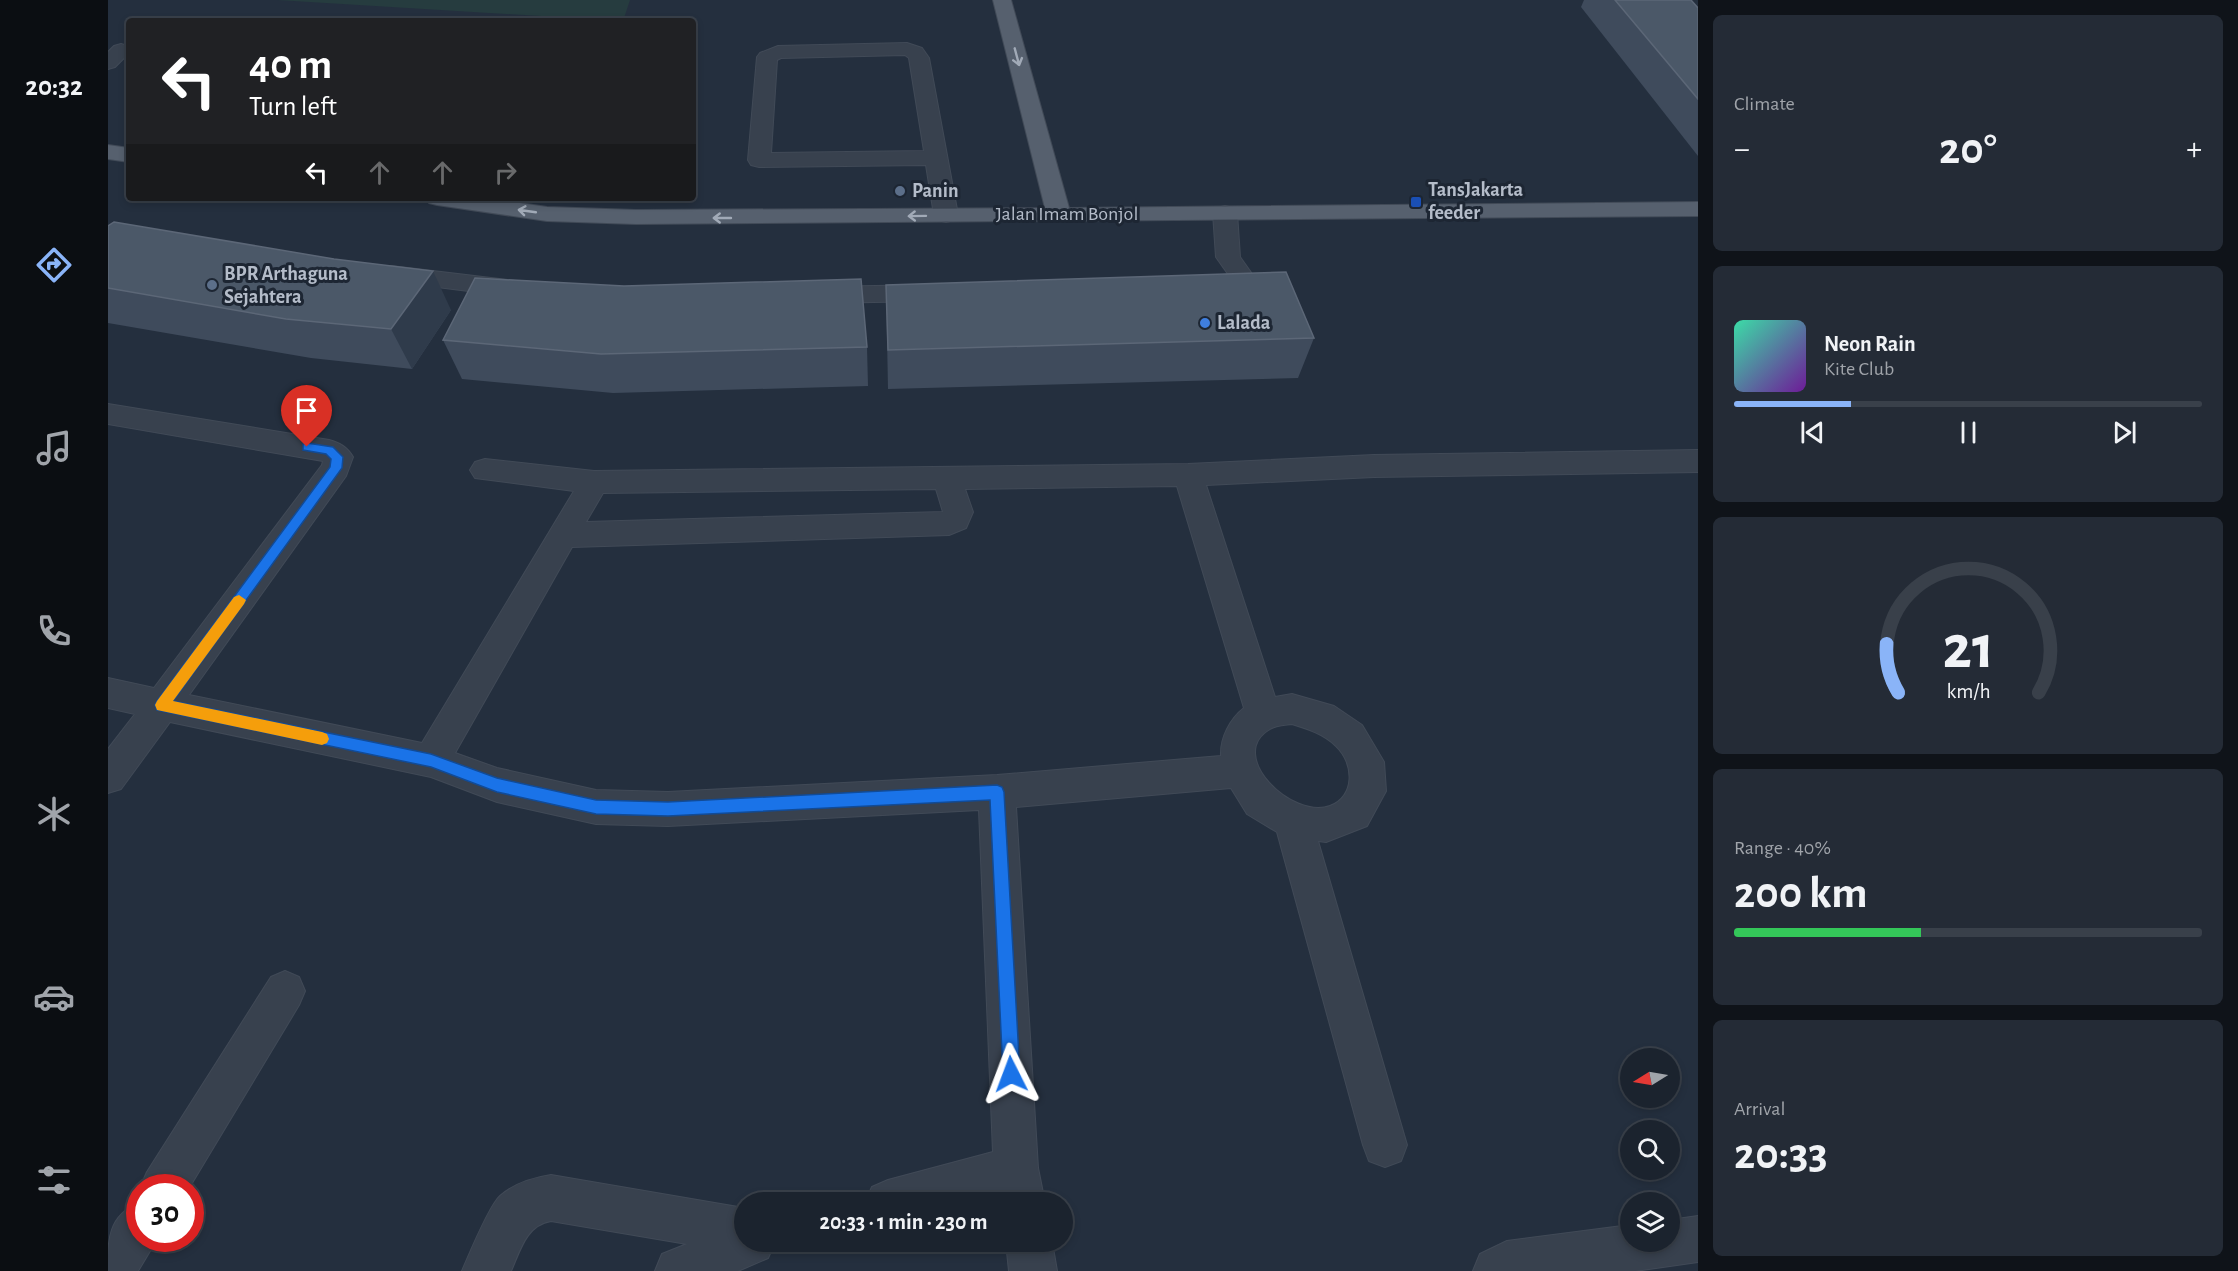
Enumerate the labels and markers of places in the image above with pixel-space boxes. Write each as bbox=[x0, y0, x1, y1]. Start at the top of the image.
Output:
place label: TansJakarta feeder bbox=[1428, 180, 1523, 223]
place label: Panin bbox=[912, 181, 958, 201]
marker: Panin bbox=[893, 184, 907, 198]
marker: TansJakarta feeder bbox=[1409, 195, 1423, 209]
place label: BPR Arthaguna Sejahtera bbox=[224, 264, 348, 307]
marker: BPR Arthaguna Sejahtera bbox=[205, 278, 219, 292]
place label: Lalada bbox=[1217, 313, 1271, 333]
marker: Lalada bbox=[1198, 316, 1212, 330]
pin bbox=[281, 385, 332, 447]

